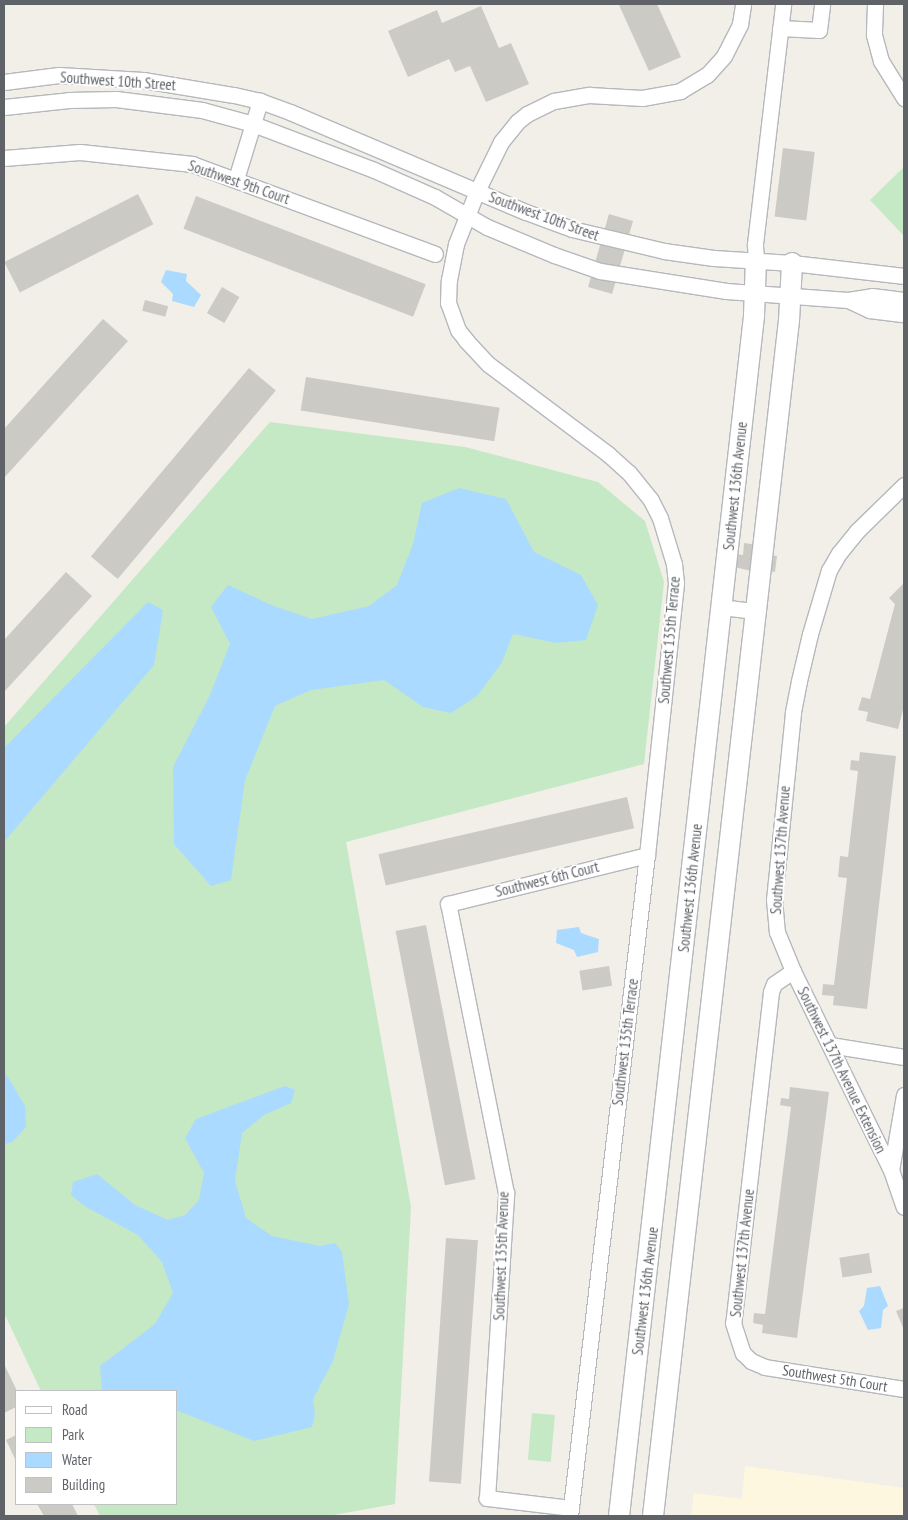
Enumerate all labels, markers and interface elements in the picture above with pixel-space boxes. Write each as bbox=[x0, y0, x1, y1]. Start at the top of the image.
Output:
street label: Southwest 10th Street bbox=[60, 68, 176, 94]
street label: Southwest 9th Court bbox=[186, 156, 292, 208]
street label: Southwest 10th Street bbox=[486, 188, 602, 244]
street label: Southwest 136th Avenue bbox=[719, 421, 751, 551]
street label: Southwest 135th Terrace bbox=[654, 575, 684, 705]
street label: Southwest 137th Avenue bbox=[767, 785, 793, 915]
street label: Southwest 136th Avenue bbox=[674, 823, 706, 953]
street label: Southwest 6th Court bbox=[493, 857, 601, 901]
street label: Southwest 135th Terrace bbox=[608, 977, 642, 1107]
street label: Southwest 137th Avenue Extension bbox=[794, 984, 890, 1156]
street label: Southwest 137th Avenue bbox=[726, 1188, 758, 1318]
street label: Southwest 135th Avenue bbox=[490, 1191, 512, 1321]
street label: Southwest 136th Avenue bbox=[628, 1226, 662, 1356]
street label: Southwest 5th Court bbox=[781, 1361, 889, 1395]
legend bbox=[15, 1390, 178, 1505]
text: Road bbox=[62, 1400, 88, 1419]
text: Park bbox=[62, 1425, 84, 1444]
text: Water bbox=[62, 1450, 92, 1469]
text: Building bbox=[62, 1475, 105, 1494]

